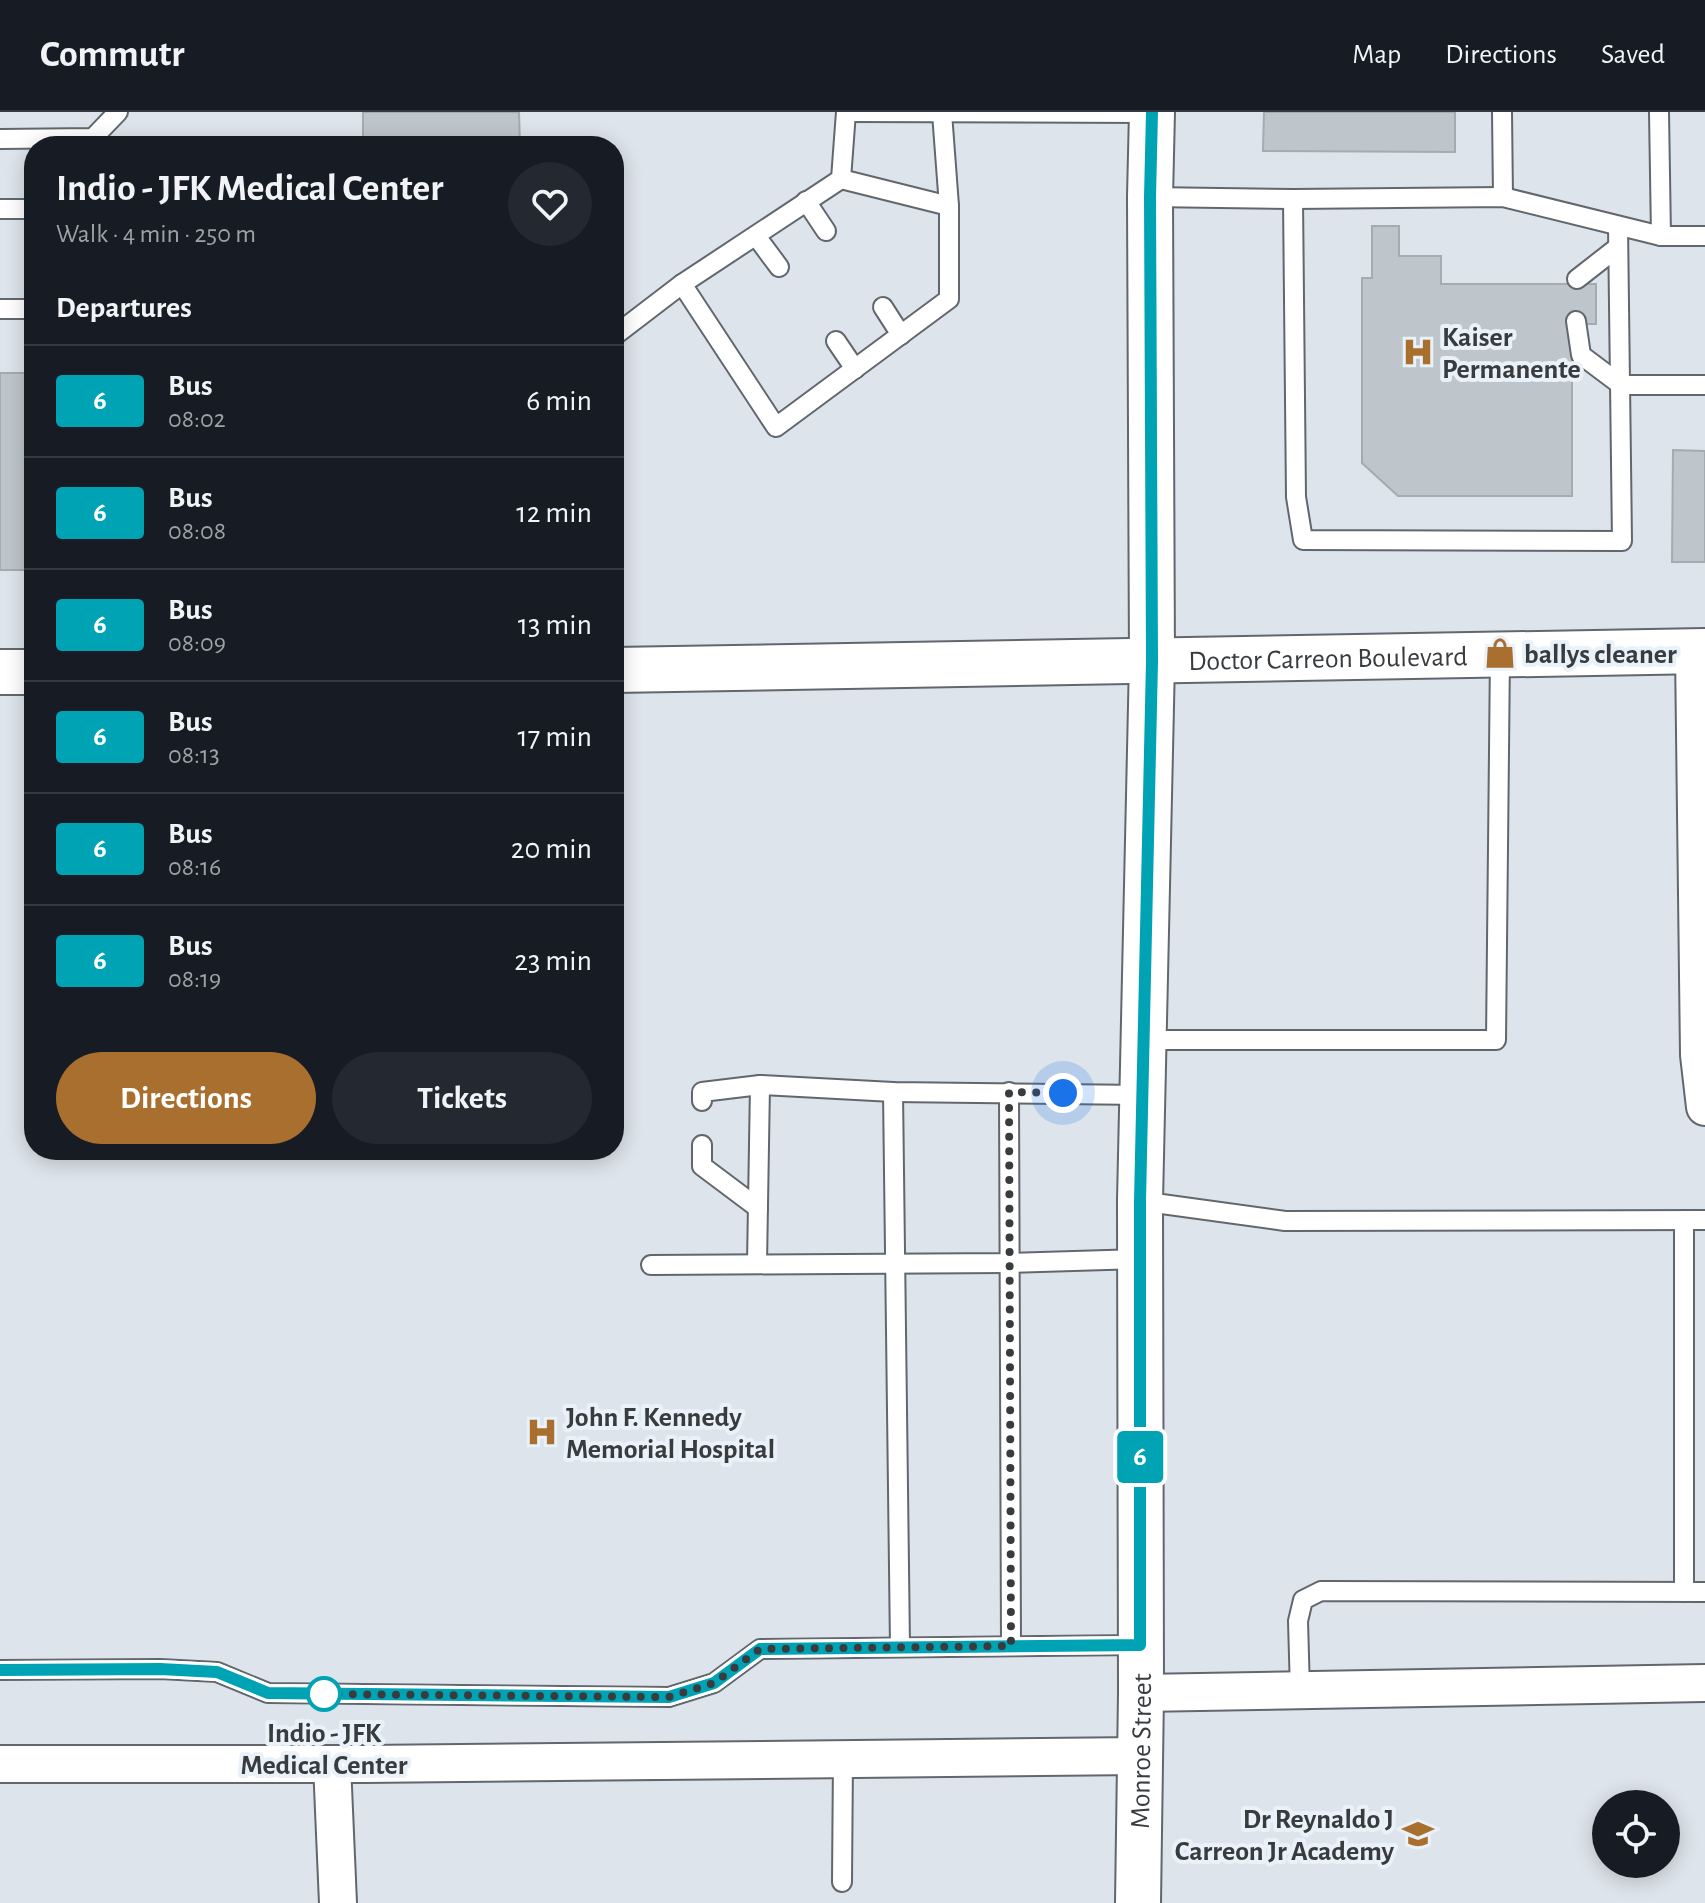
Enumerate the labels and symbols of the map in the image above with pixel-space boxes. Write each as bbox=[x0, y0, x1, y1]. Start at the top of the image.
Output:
place label: Kaiser Permanente bbox=[1442, 324, 1581, 384]
hospital icon: Kaiser Permanente bbox=[1401, 335, 1435, 369]
shop icon: ballys cleaner bbox=[1483, 636, 1517, 670]
place label: ballys cleaner bbox=[1524, 641, 1677, 669]
street label: Doctor Carreon Boulevard bbox=[1188, 643, 1468, 676]
your location bbox=[1043, 1073, 1083, 1113]
place label: John F. Kennedy Memorial Hospital bbox=[566, 1404, 775, 1464]
hospital icon: John F. Kennedy Memorial Hospital bbox=[525, 1415, 559, 1449]
line badge: 6 bbox=[1114, 1431, 1166, 1483]
street label: Monroe Street bbox=[1127, 1673, 1157, 1829]
marker: Indio - JFK Medical Center bbox=[307, 1677, 341, 1711]
place label: Indio - JFK Medical Center bbox=[241, 1720, 408, 1780]
place label: Dr Reynaldo J Carreon Jr Academy bbox=[1175, 1806, 1394, 1866]
school or university icon: Dr Reynaldo J Carreon Jr Academy bbox=[1401, 1817, 1435, 1851]

